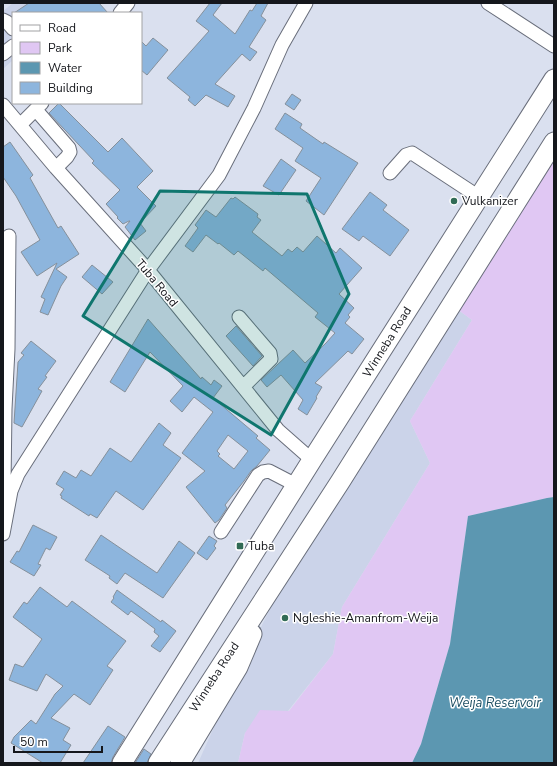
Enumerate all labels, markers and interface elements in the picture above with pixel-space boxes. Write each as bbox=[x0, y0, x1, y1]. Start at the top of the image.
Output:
legend bbox=[12, 12, 142, 104]
text: Road bbox=[48, 20, 76, 36]
text: Park bbox=[48, 40, 73, 56]
text: Water bbox=[48, 60, 82, 76]
text: Building bbox=[48, 80, 93, 96]
place label: Vulkanizer bbox=[461, 193, 519, 209]
marker: Vulkanizer bbox=[449, 196, 459, 206]
street label: Tuba Road bbox=[132, 256, 182, 310]
street label: Winneba Road bbox=[359, 304, 415, 380]
place label: Tuba bbox=[248, 538, 274, 554]
marker: Tuba bbox=[235, 541, 245, 551]
place label: Ngleshie-Amanfrom-Weija bbox=[293, 610, 438, 626]
marker: Ngleshie-Amanfrom-Weija bbox=[280, 613, 290, 623]
street label: Winneba Road bbox=[185, 639, 243, 715]
water label: Weija Reservoir bbox=[449, 694, 541, 712]
scale bar bbox=[14, 728, 102, 754]
text: 50 m bbox=[20, 734, 48, 750]

